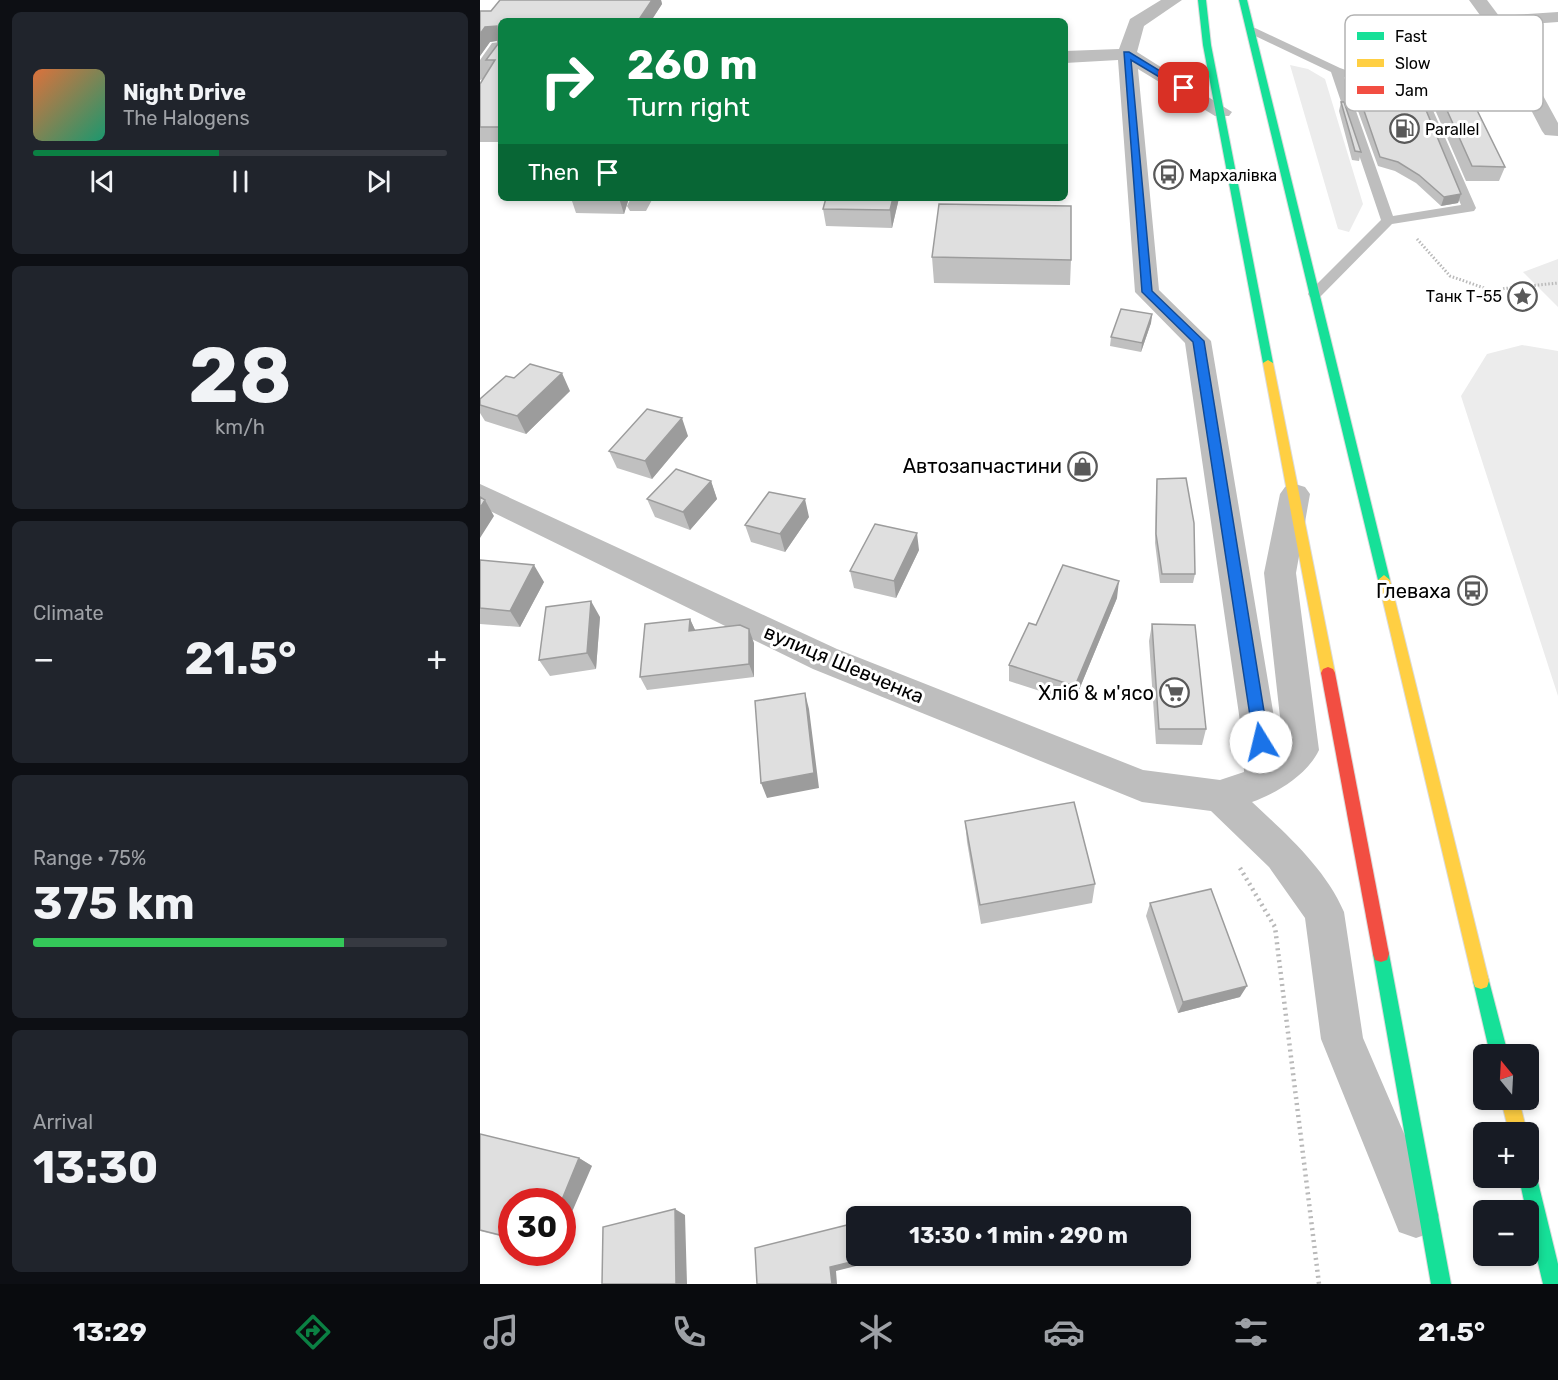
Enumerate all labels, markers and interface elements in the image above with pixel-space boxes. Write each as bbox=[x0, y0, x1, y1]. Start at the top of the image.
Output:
legend bbox=[1345, 15, 1543, 111]
text: Fast bbox=[1395, 27, 1427, 46]
text: 260 m bbox=[627, 40, 758, 90]
icon: right bbox=[528, 42, 606, 120]
text: Slow bbox=[1395, 54, 1431, 73]
pin bbox=[1158, 62, 1209, 113]
icon: arrive bbox=[1167, 71, 1200, 104]
text: Night Drive bbox=[123, 79, 246, 106]
text: Jam bbox=[1395, 81, 1428, 100]
text: Turn right bbox=[627, 91, 750, 123]
text: The Halogens bbox=[123, 106, 250, 130]
fuel station icon: Parallel bbox=[1388, 113, 1420, 145]
place label: Parallel bbox=[1425, 120, 1479, 139]
icon: arrive bbox=[591, 156, 624, 189]
text: Then bbox=[528, 159, 579, 186]
bus stop icon: Мархалівка bbox=[1152, 159, 1184, 191]
icon: previous bbox=[86, 165, 119, 198]
icon: pause bbox=[224, 165, 257, 198]
icon: next bbox=[362, 165, 395, 198]
place label: Мархалівка bbox=[1189, 166, 1277, 185]
place icon: Танк Т-55 bbox=[1507, 280, 1539, 312]
place label: Танк Т-55 bbox=[1426, 287, 1502, 306]
text: 28 bbox=[188, 329, 292, 422]
text: km/h bbox=[215, 415, 265, 439]
shop icon: Автозапчастини bbox=[1067, 450, 1099, 482]
place label: Автозапчастини bbox=[903, 454, 1062, 478]
bus stop icon: Глеваха bbox=[1456, 575, 1488, 607]
place label: Глеваха bbox=[1376, 579, 1451, 603]
text: Climate bbox=[33, 601, 104, 625]
street label: вулиця Шевченка bbox=[761, 620, 927, 708]
text: 21.5° bbox=[184, 632, 296, 685]
text: − bbox=[33, 639, 54, 678]
text: + bbox=[426, 639, 447, 678]
supermarket icon: Хліб & м'ясо bbox=[1159, 677, 1191, 709]
place label: Хліб & м'ясо bbox=[1038, 681, 1154, 705]
position arrow bbox=[1229, 710, 1293, 774]
text: Range · 75% bbox=[33, 846, 146, 870]
text: 375 km bbox=[33, 877, 195, 930]
north arrow bbox=[1473, 1044, 1539, 1110]
map controls bbox=[1473, 1044, 1539, 1266]
text: Arrival bbox=[33, 1110, 93, 1134]
button: + bbox=[1473, 1122, 1539, 1188]
text: 13:30 bbox=[33, 1141, 158, 1194]
speed limit sign: 30 bbox=[498, 1188, 576, 1266]
button: − bbox=[1473, 1200, 1539, 1266]
text: 13:30 · 1 min · 290 m bbox=[909, 1222, 1128, 1249]
icon: directions bbox=[292, 1311, 334, 1353]
icon: music bbox=[480, 1311, 522, 1353]
icon: phone bbox=[668, 1311, 710, 1353]
icon: climate bbox=[855, 1311, 897, 1353]
icon: car bbox=[1043, 1311, 1085, 1353]
icon: filters bbox=[1230, 1311, 1272, 1353]
text: 13:29 bbox=[73, 1316, 147, 1348]
text: 21.5° bbox=[1418, 1316, 1485, 1348]

